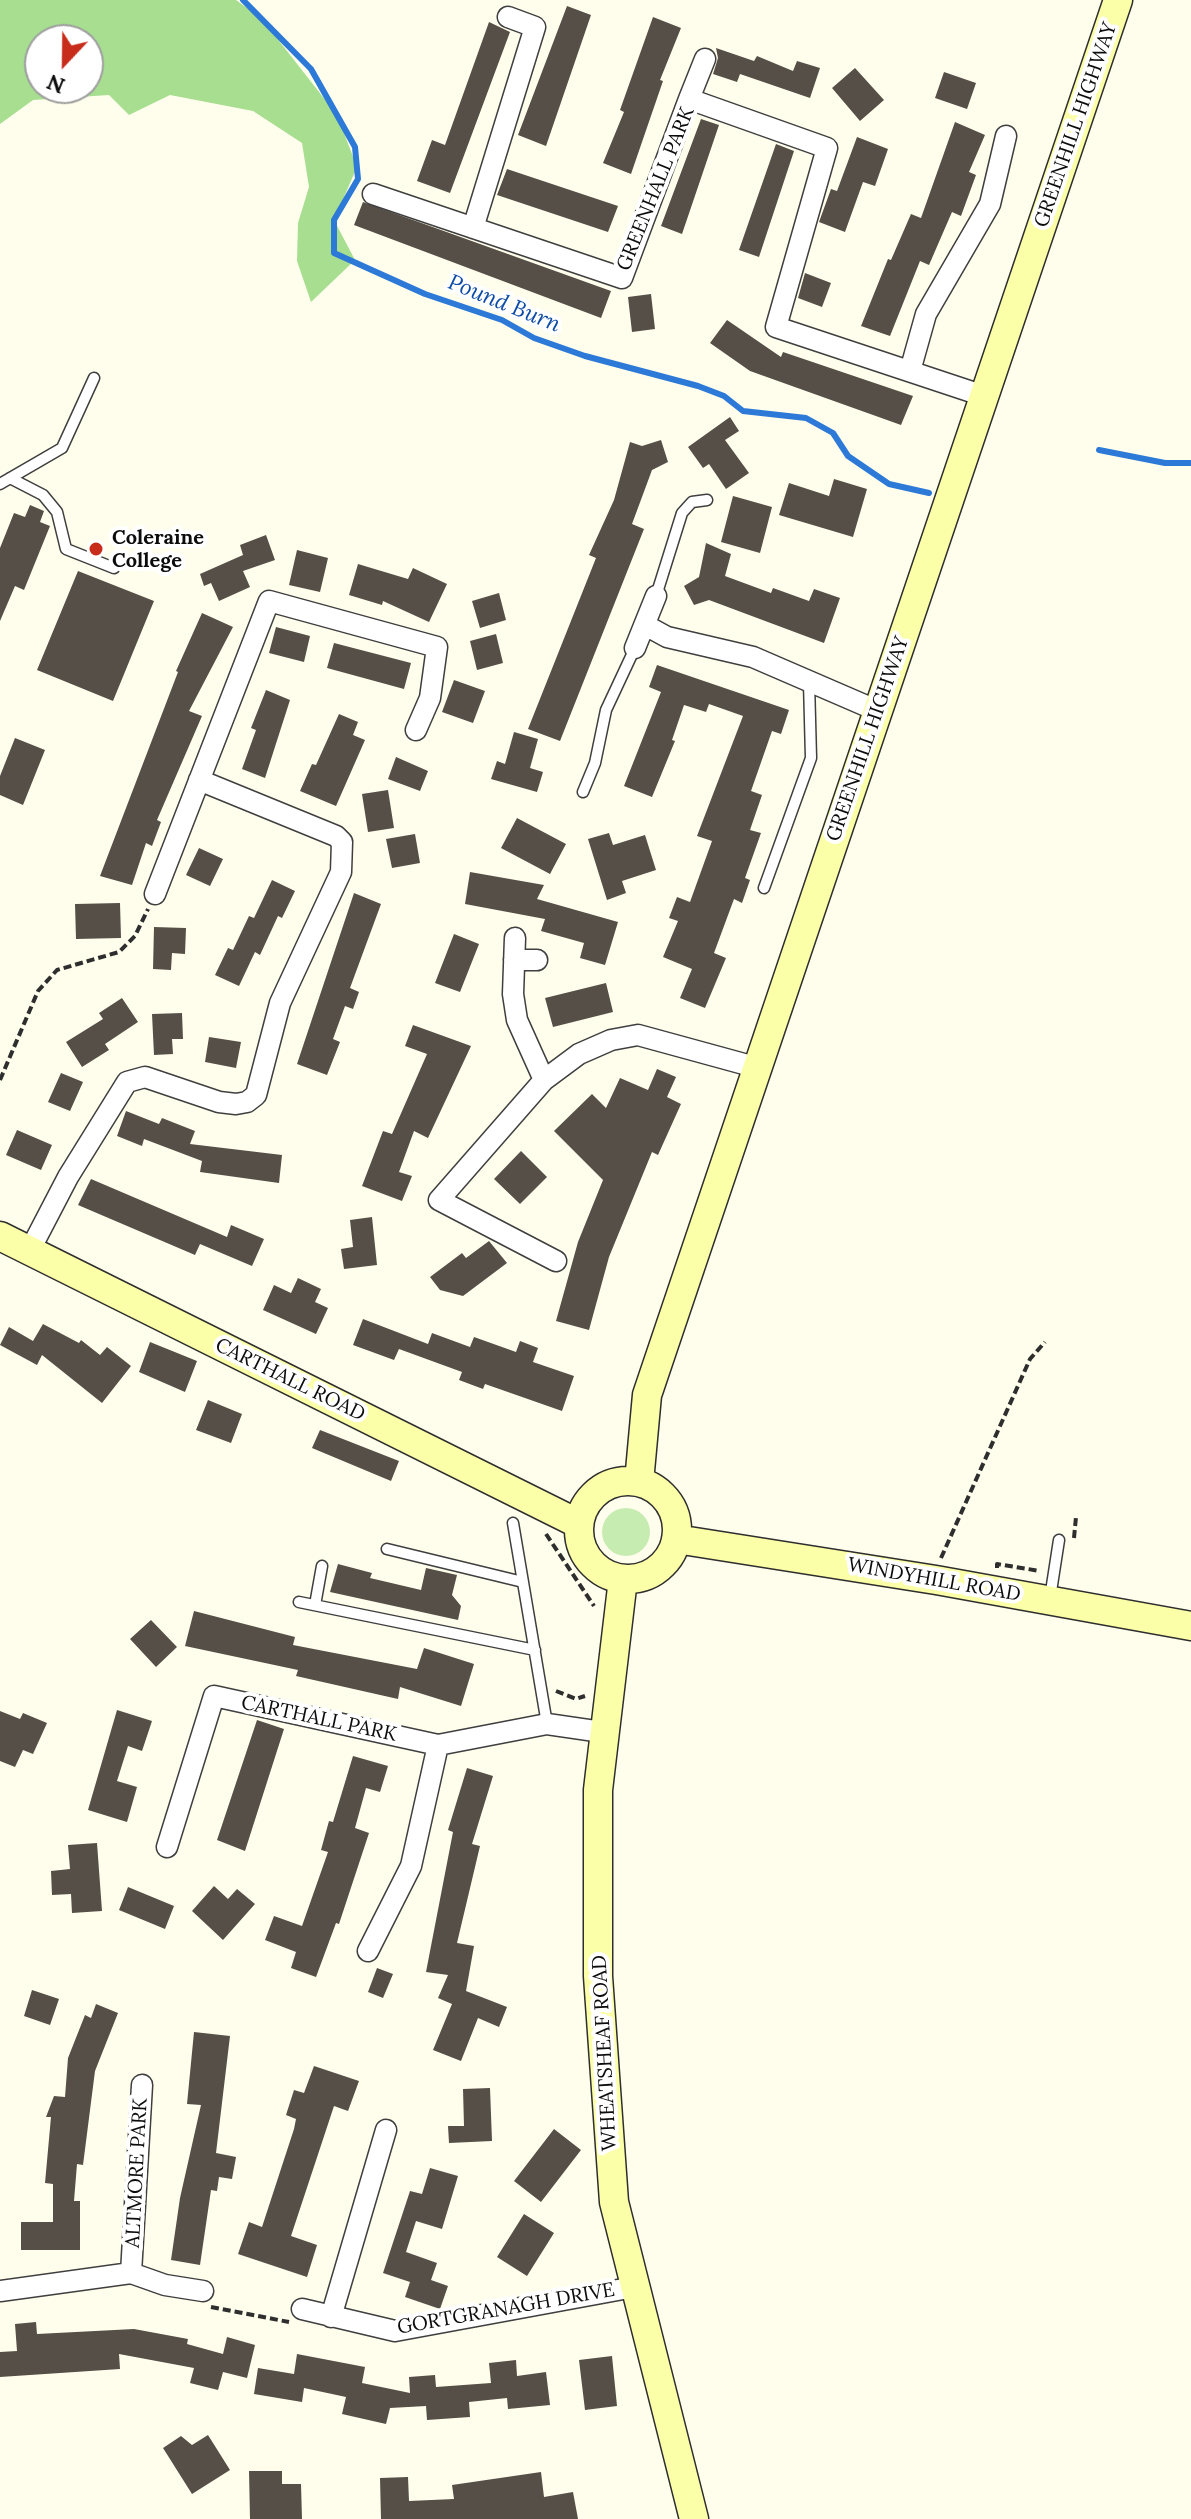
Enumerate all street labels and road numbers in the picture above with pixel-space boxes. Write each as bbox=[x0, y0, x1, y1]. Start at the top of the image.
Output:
street label: GREENHILL HIGHWAY bbox=[1030, 19, 1122, 231]
street label: GREENHALL PARK bbox=[612, 104, 700, 274]
street label: GREENHILL HIGHWAY bbox=[822, 633, 914, 845]
street label: CARTHALL ROAD bbox=[211, 1333, 369, 1427]
street label: WINDYHILL ROAD bbox=[846, 1553, 1022, 1607]
street label: CARTHALL PARK bbox=[239, 1691, 399, 1747]
street label: WHEATSHEAF ROAD bbox=[588, 1954, 622, 2152]
street label: ALTMORE PARK bbox=[121, 2097, 153, 2249]
street label: GORTGRANAGH DRIVE bbox=[395, 2278, 617, 2340]

